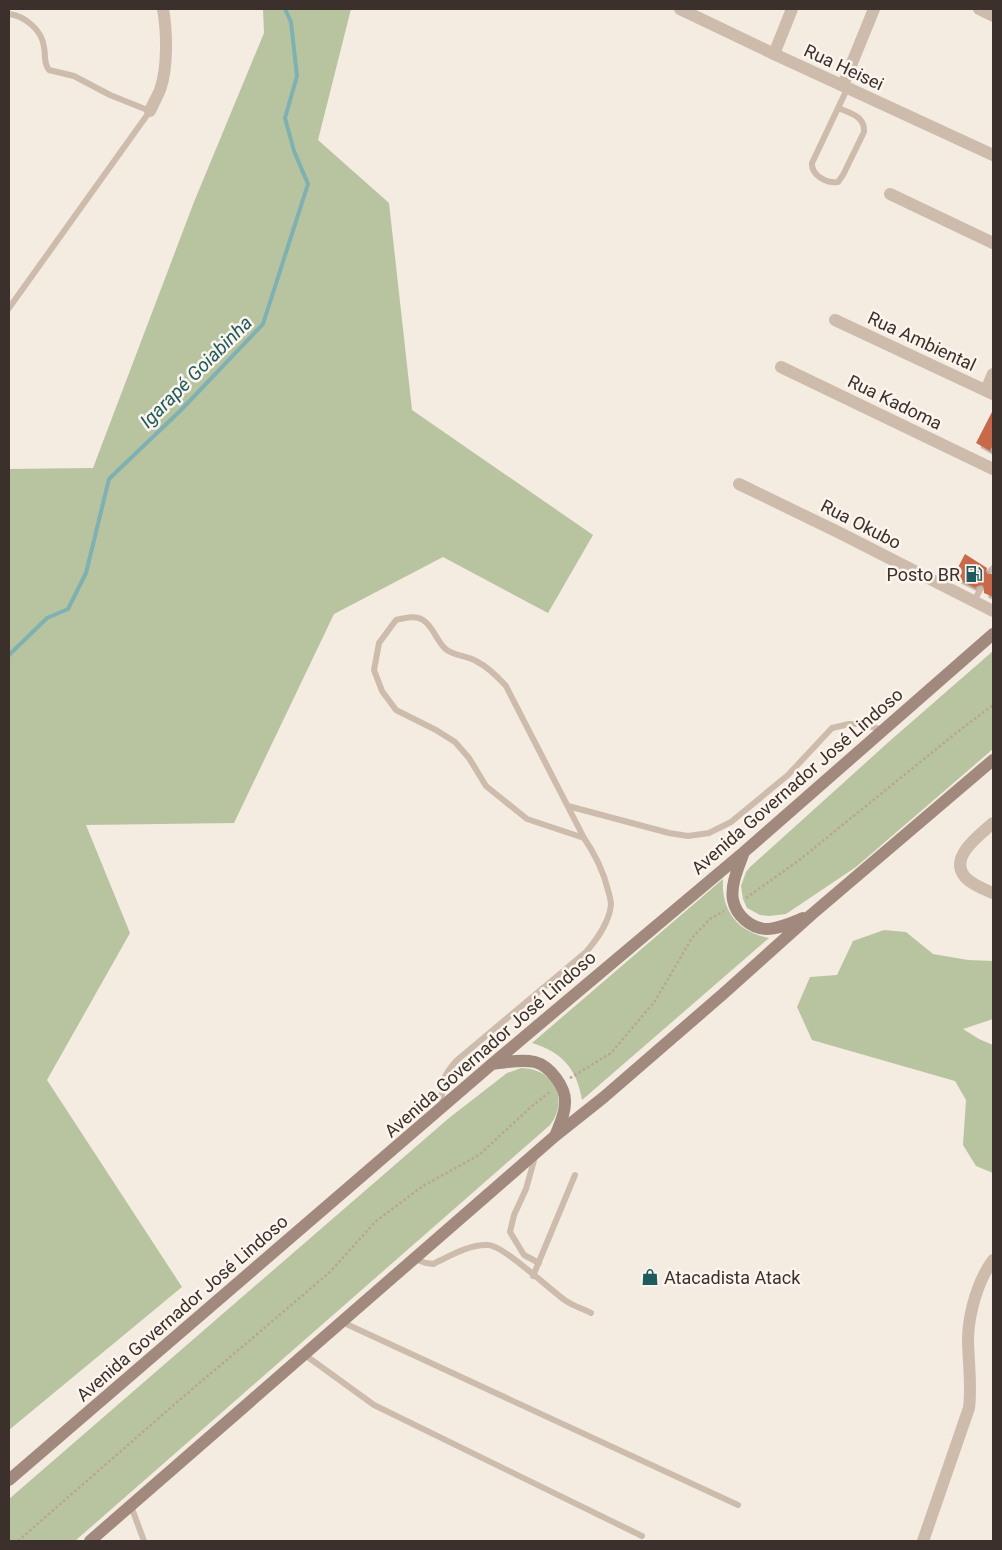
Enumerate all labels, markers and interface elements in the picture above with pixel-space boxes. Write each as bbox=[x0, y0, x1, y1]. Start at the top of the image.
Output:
street label: Rua Heisei bbox=[801, 39, 887, 95]
street label: Rua Ambiental bbox=[865, 307, 979, 375]
water label: Igarapé Goiabinha bbox=[135, 311, 257, 433]
street label: Rua Kadoma bbox=[844, 370, 946, 434]
street label: Rua Okubo bbox=[817, 495, 905, 553]
place label: Posto BR bbox=[886, 564, 960, 585]
fuel station icon: Posto BR bbox=[964, 564, 984, 584]
street label: Avenida Governador José Lindoso bbox=[687, 684, 907, 878]
street label: Avenida Governador José Lindoso bbox=[380, 947, 600, 1141]
street label: Avenida Governador José Lindoso bbox=[72, 1211, 292, 1405]
shop icon: Atacadista Atack bbox=[640, 1267, 660, 1287]
place label: Atacadista Atack bbox=[664, 1267, 801, 1288]

